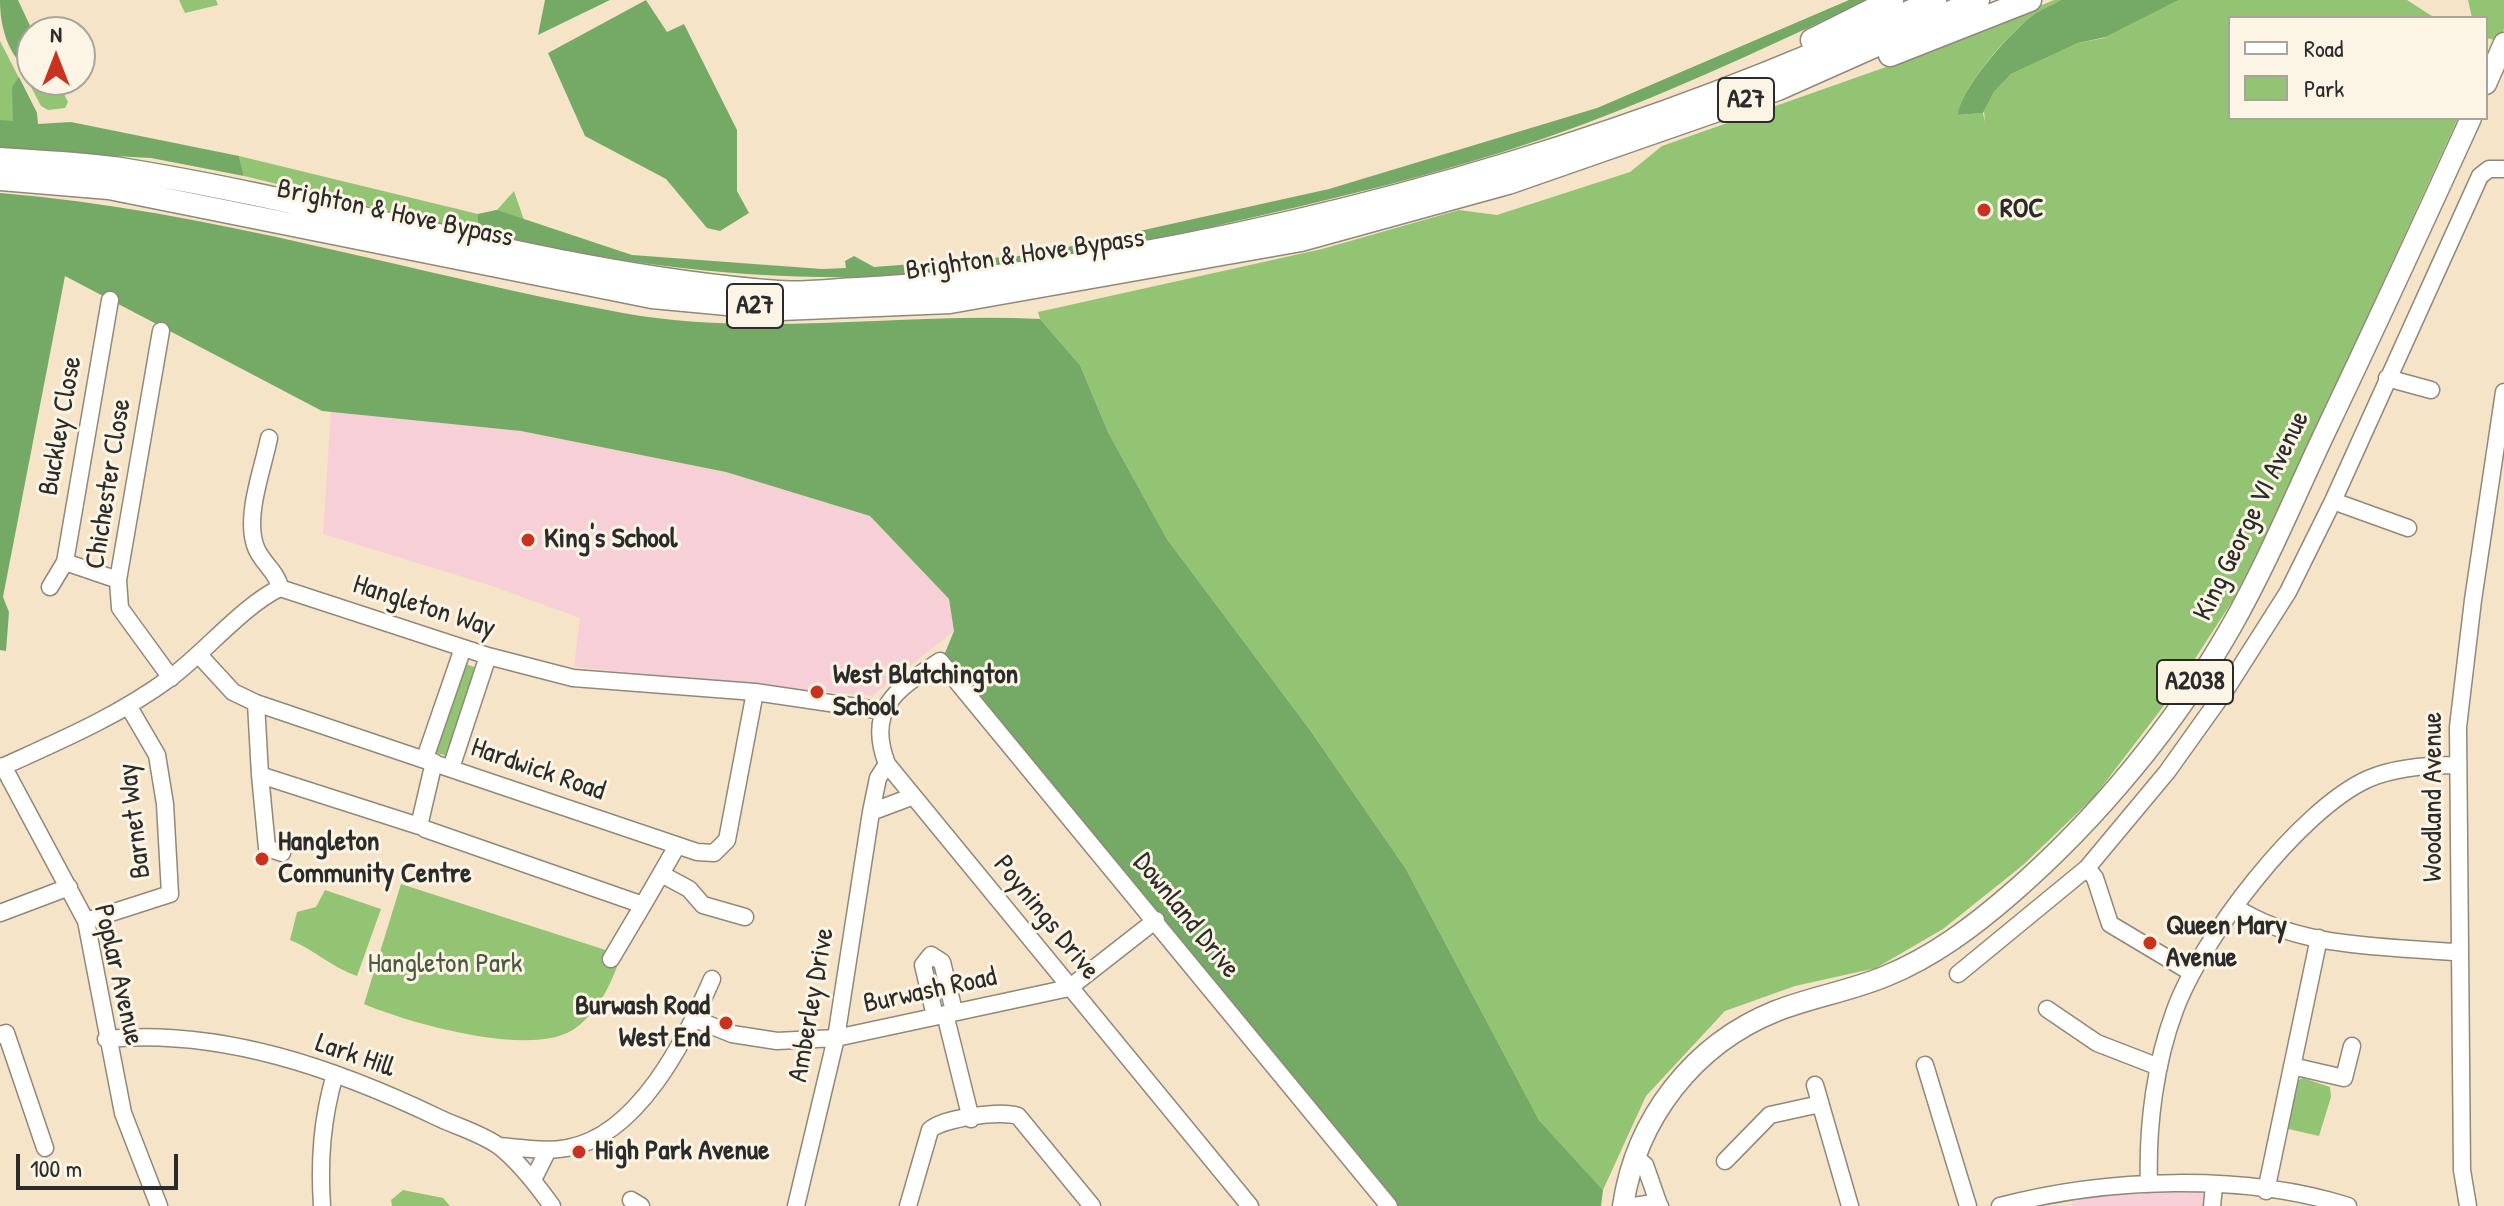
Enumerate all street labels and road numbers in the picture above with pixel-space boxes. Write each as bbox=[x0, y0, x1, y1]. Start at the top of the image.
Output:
road number: A27 bbox=[1718, 78, 1774, 122]
street label: Brighton & Hove Bypass bbox=[274, 173, 516, 255]
street label: Brighton & Hove Bypass bbox=[904, 222, 1146, 288]
road number: A27 bbox=[727, 284, 783, 328]
street label: Buckley Close bbox=[32, 354, 90, 498]
street label: Chichester Close bbox=[79, 396, 139, 572]
street label: King George VI Avenue bbox=[2187, 406, 2317, 626]
street label: Hangleton Way bbox=[348, 568, 500, 646]
road number: A2038 bbox=[2157, 660, 2233, 704]
street label: Woodland Avenue bbox=[2417, 712, 2451, 882]
street label: Hardwick Road bbox=[466, 731, 610, 809]
street label: Barnet Way bbox=[111, 761, 159, 881]
street label: Downland Drive bbox=[1125, 847, 1247, 985]
street label: Poynings Drive bbox=[986, 849, 1106, 987]
street label: Poplar Avenue bbox=[86, 901, 150, 1049]
street label: Amberley Drive bbox=[782, 925, 842, 1085]
street label: Burwash Road bbox=[860, 961, 1000, 1021]
street label: Lark Hill bbox=[311, 1027, 399, 1085]

